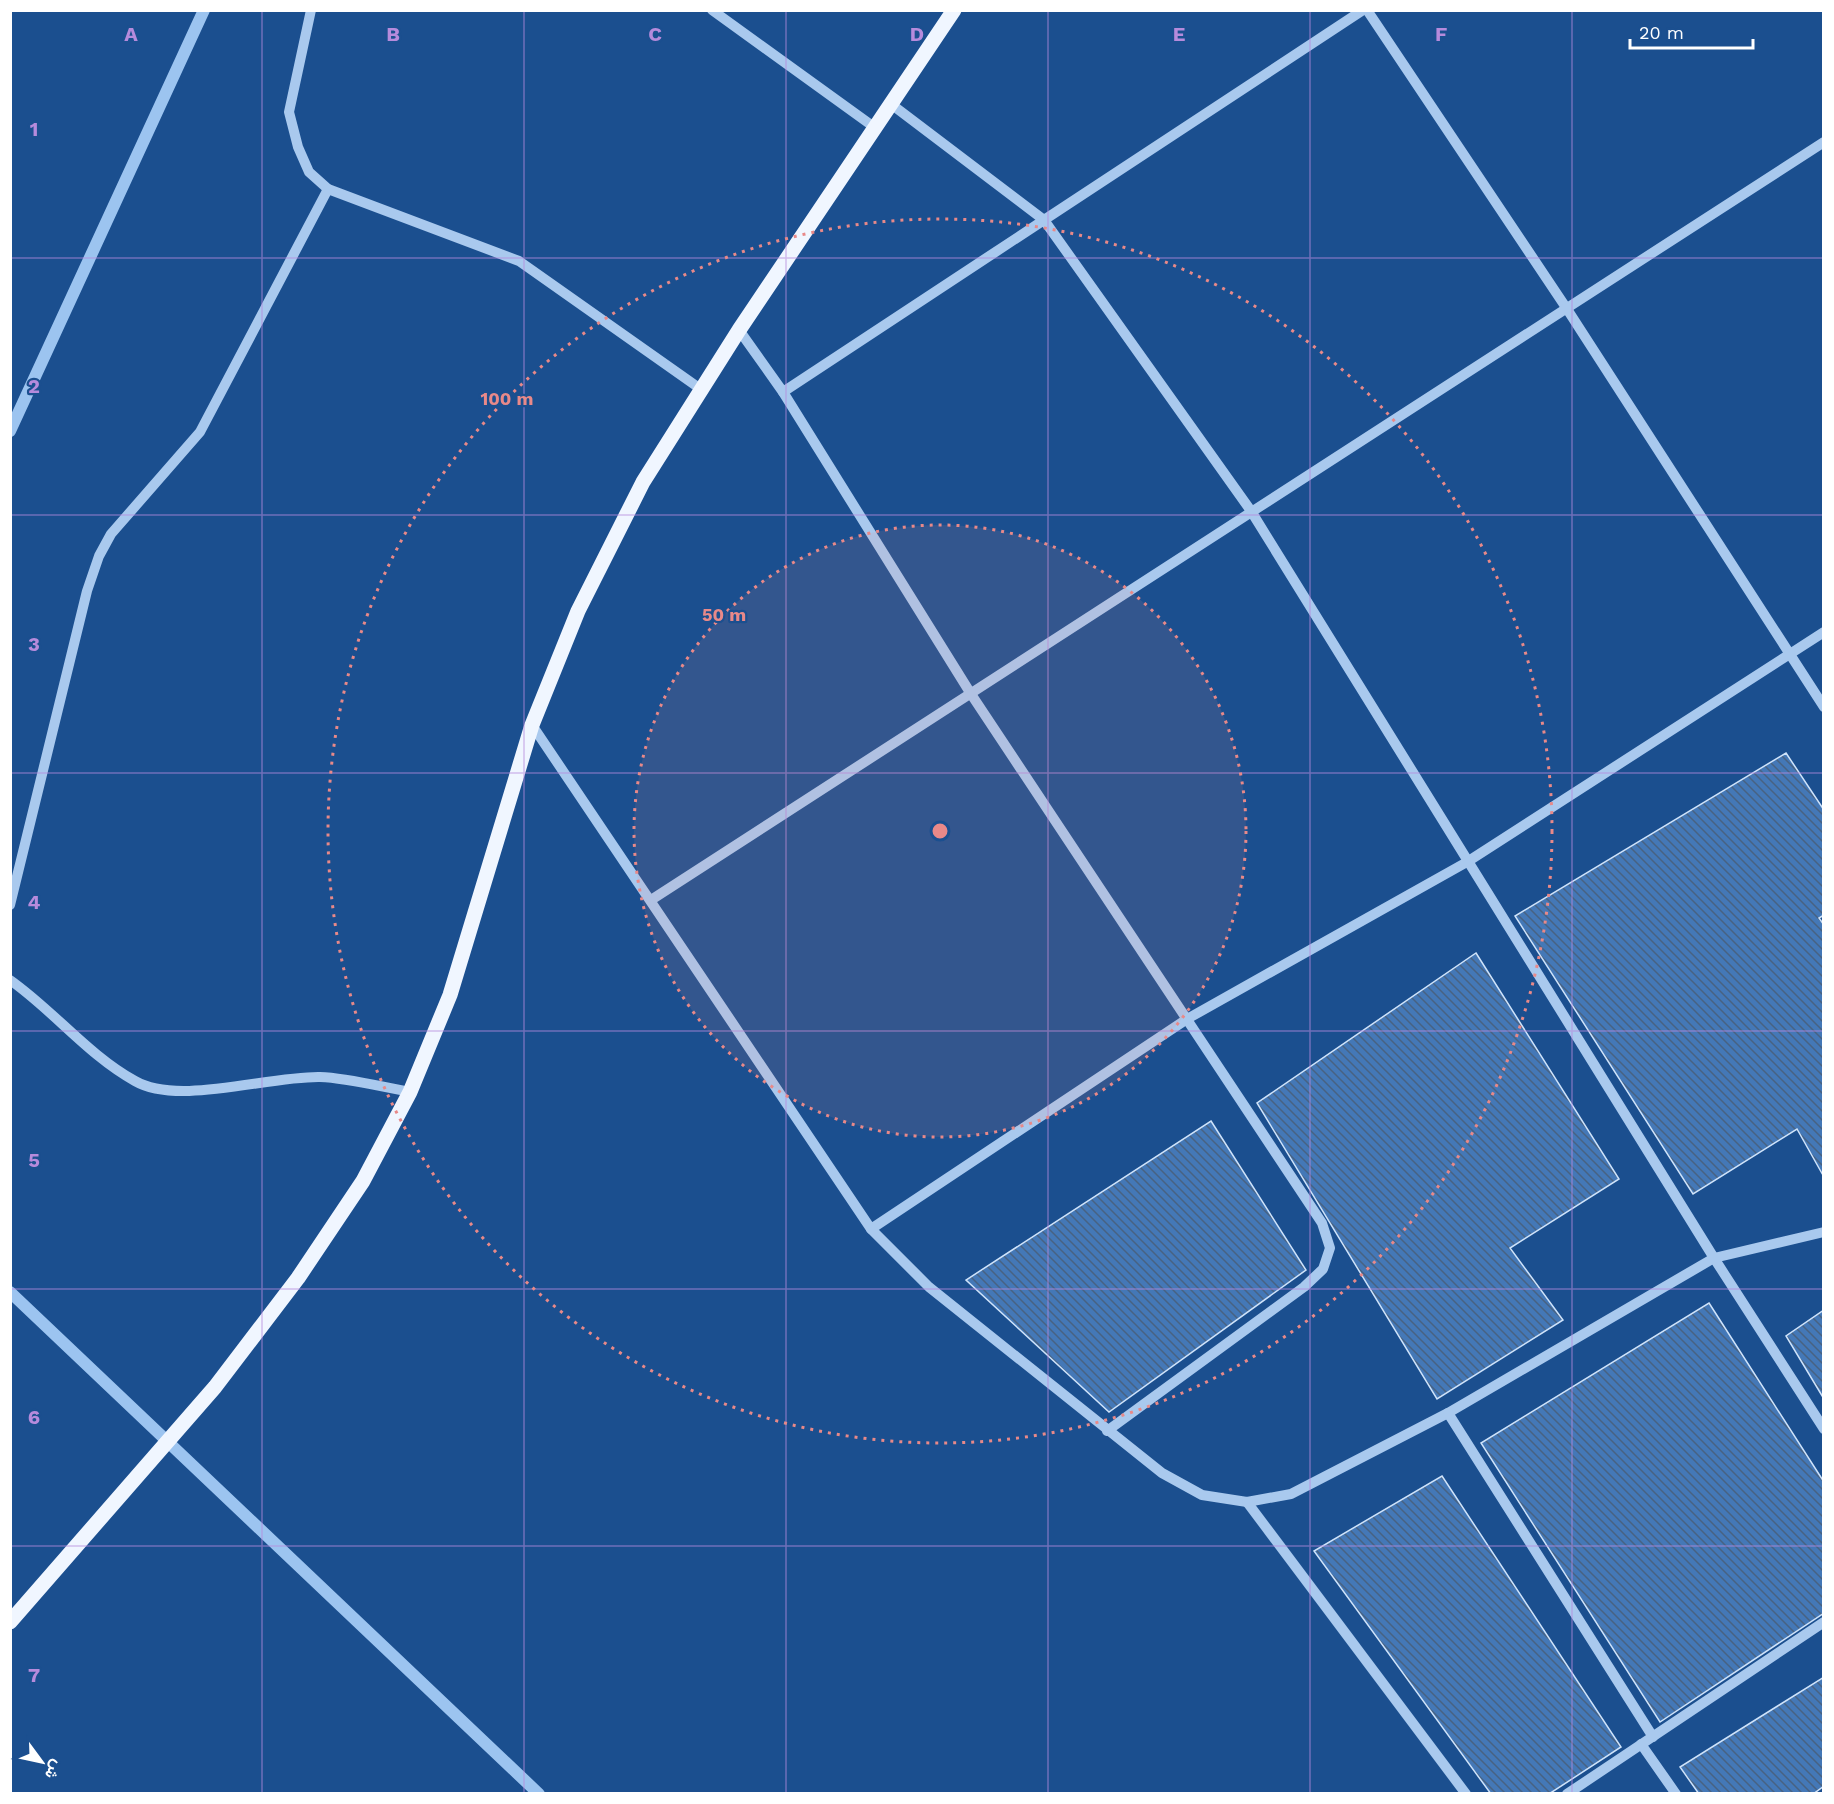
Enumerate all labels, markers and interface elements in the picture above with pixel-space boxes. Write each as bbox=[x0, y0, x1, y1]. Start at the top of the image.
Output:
scale bar bbox=[1630, 12, 1753, 50]
text: A bbox=[124, 22, 138, 46]
text: B bbox=[386, 22, 400, 46]
text: C bbox=[648, 22, 662, 46]
text: D bbox=[910, 22, 924, 46]
text: E bbox=[1173, 22, 1185, 46]
text: F bbox=[1435, 22, 1447, 46]
text: 20 m bbox=[1639, 22, 1684, 43]
text: 1 bbox=[30, 117, 38, 141]
text: 2 bbox=[28, 374, 40, 398]
text: 100 m bbox=[480, 388, 534, 409]
text: 50 m bbox=[702, 604, 746, 625]
text: 3 bbox=[28, 632, 40, 656]
centre of rings bbox=[930, 821, 950, 841]
text: 4 bbox=[28, 890, 41, 914]
text: 5 bbox=[28, 1148, 40, 1172]
text: 6 bbox=[28, 1405, 40, 1429]
text: 7 bbox=[28, 1663, 40, 1687]
north arrow bbox=[12, 1732, 72, 1792]
text: ش bbox=[41, 1757, 67, 1783]

